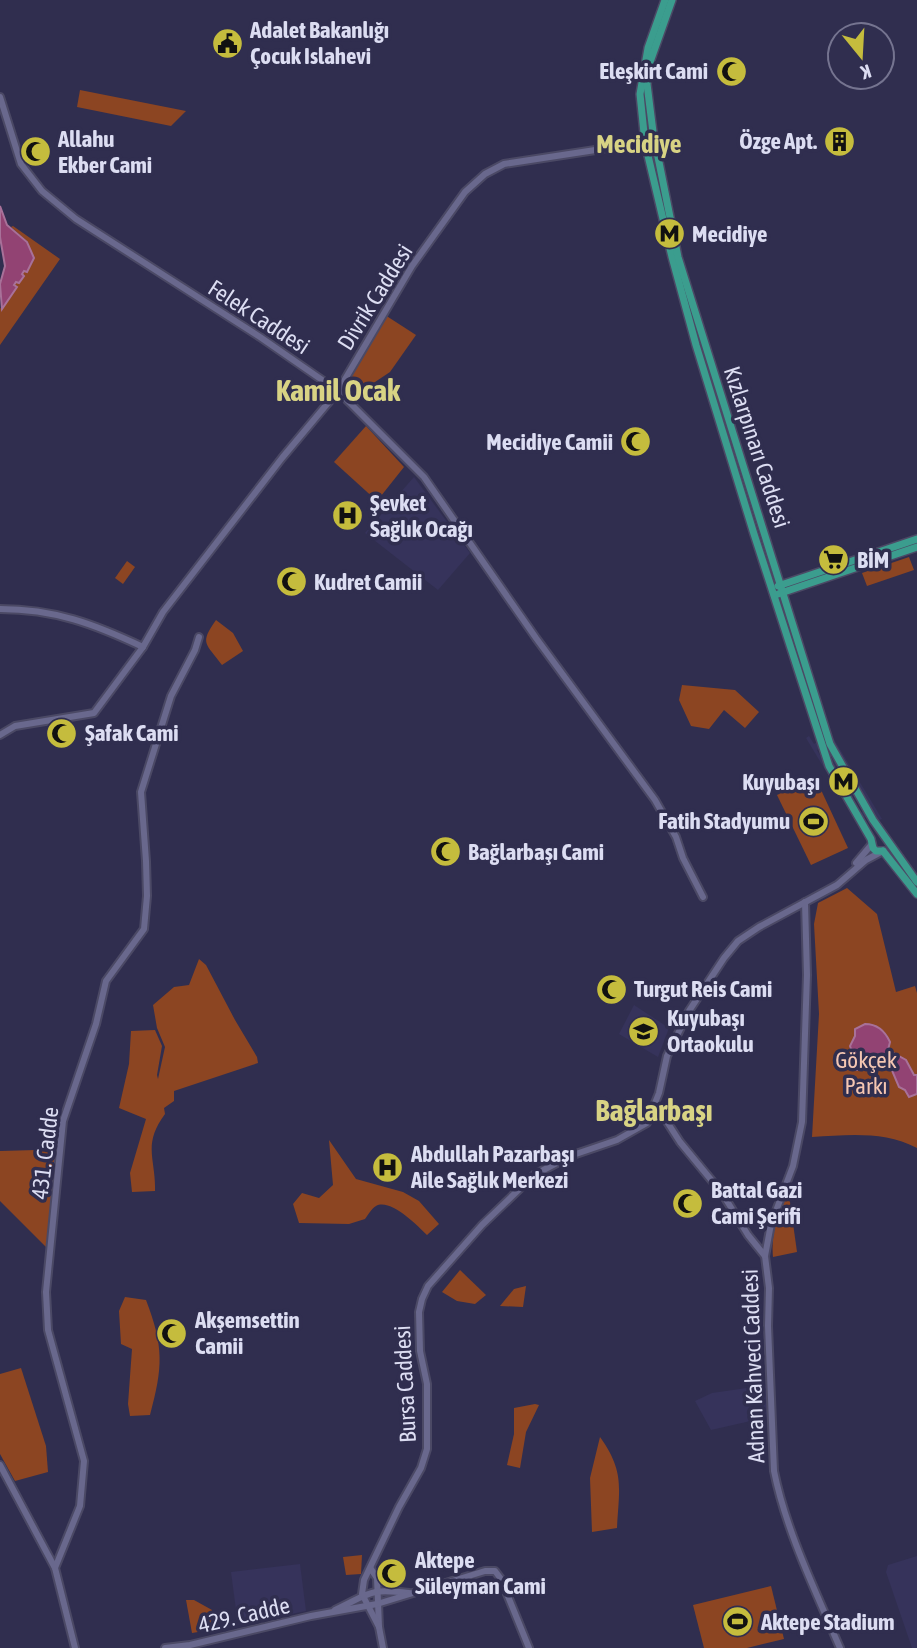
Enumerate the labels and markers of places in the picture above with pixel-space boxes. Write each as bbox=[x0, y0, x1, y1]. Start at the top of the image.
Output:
place label: Adalet Bakanlığı Çocuk Islahevi bbox=[249, 17, 389, 69]
public building icon: Adalet Bakanlığı Çocuk Islahevi bbox=[210, 26, 244, 60]
mosque icon: Eleşkirt Cami bbox=[714, 54, 748, 88]
place label: Eleşkirt Cami bbox=[599, 58, 708, 84]
building icon: Özge Apt. bbox=[823, 124, 857, 158]
place label: Allahu Ekber Cami bbox=[57, 126, 152, 178]
place label: Özge Apt. bbox=[739, 128, 817, 154]
mosque icon: Allahu Ekber Cami bbox=[18, 135, 52, 169]
metro station icon: Mecidiye bbox=[652, 217, 686, 251]
place label: Mecidiye bbox=[692, 221, 767, 247]
mosque icon: Mecidiye Camii bbox=[619, 425, 653, 459]
place label: Mecidiye Camii bbox=[486, 429, 613, 455]
place label: Şevket Sağlık Ocağı bbox=[370, 490, 473, 542]
hospital icon: Şevket Sağlık Ocağı bbox=[330, 499, 364, 533]
supermarket icon: BİM bbox=[817, 543, 851, 577]
place label: BİM bbox=[857, 547, 889, 573]
mosque icon: Kudret Camii bbox=[274, 565, 308, 599]
place label: Kudret Camii bbox=[314, 569, 422, 595]
mosque icon: Şafak Cami bbox=[45, 716, 79, 750]
place label: Şafak Cami bbox=[85, 720, 179, 746]
metro station icon: Kuyubaşı bbox=[826, 765, 860, 799]
place label: Kuyubaşı bbox=[742, 769, 820, 795]
sports icon: Fatih Stadyumu bbox=[796, 804, 830, 838]
place label: Fatih Stadyumu bbox=[658, 808, 790, 834]
mosque icon: Bağlarbaşı Cami bbox=[428, 835, 462, 869]
place label: Bağlarbaşı Cami bbox=[468, 839, 604, 865]
mosque icon: Turgut Reis Cami bbox=[594, 972, 628, 1006]
place label: Turgut Reis Cami bbox=[634, 976, 772, 1002]
place label: Kuyubaşı Ortaokulu bbox=[667, 1005, 754, 1057]
school or university icon: Kuyubaşı Ortaokulu bbox=[627, 1014, 661, 1048]
place label: Abdullah Pazarbaşı Aile Sağlık Merkezi bbox=[410, 1141, 575, 1193]
hospital icon: Abdullah Pazarbaşı Aile Sağlık Merkezi bbox=[371, 1150, 405, 1184]
place label: Battal Gazi Cami Şerifi bbox=[711, 1177, 802, 1229]
mosque icon: Battal Gazi Cami Şerifi bbox=[671, 1186, 705, 1220]
place label: Akşemsettin Camii bbox=[194, 1307, 300, 1359]
mosque icon: Akşemsettin Camii bbox=[155, 1316, 189, 1350]
place label: Aktepe Süleyman Cami bbox=[414, 1547, 546, 1599]
mosque icon: Aktepe Süleyman Cami bbox=[375, 1556, 409, 1590]
sports icon: Aktepe Stadium bbox=[721, 1605, 755, 1639]
place label: Aktepe Stadium bbox=[760, 1609, 895, 1635]

